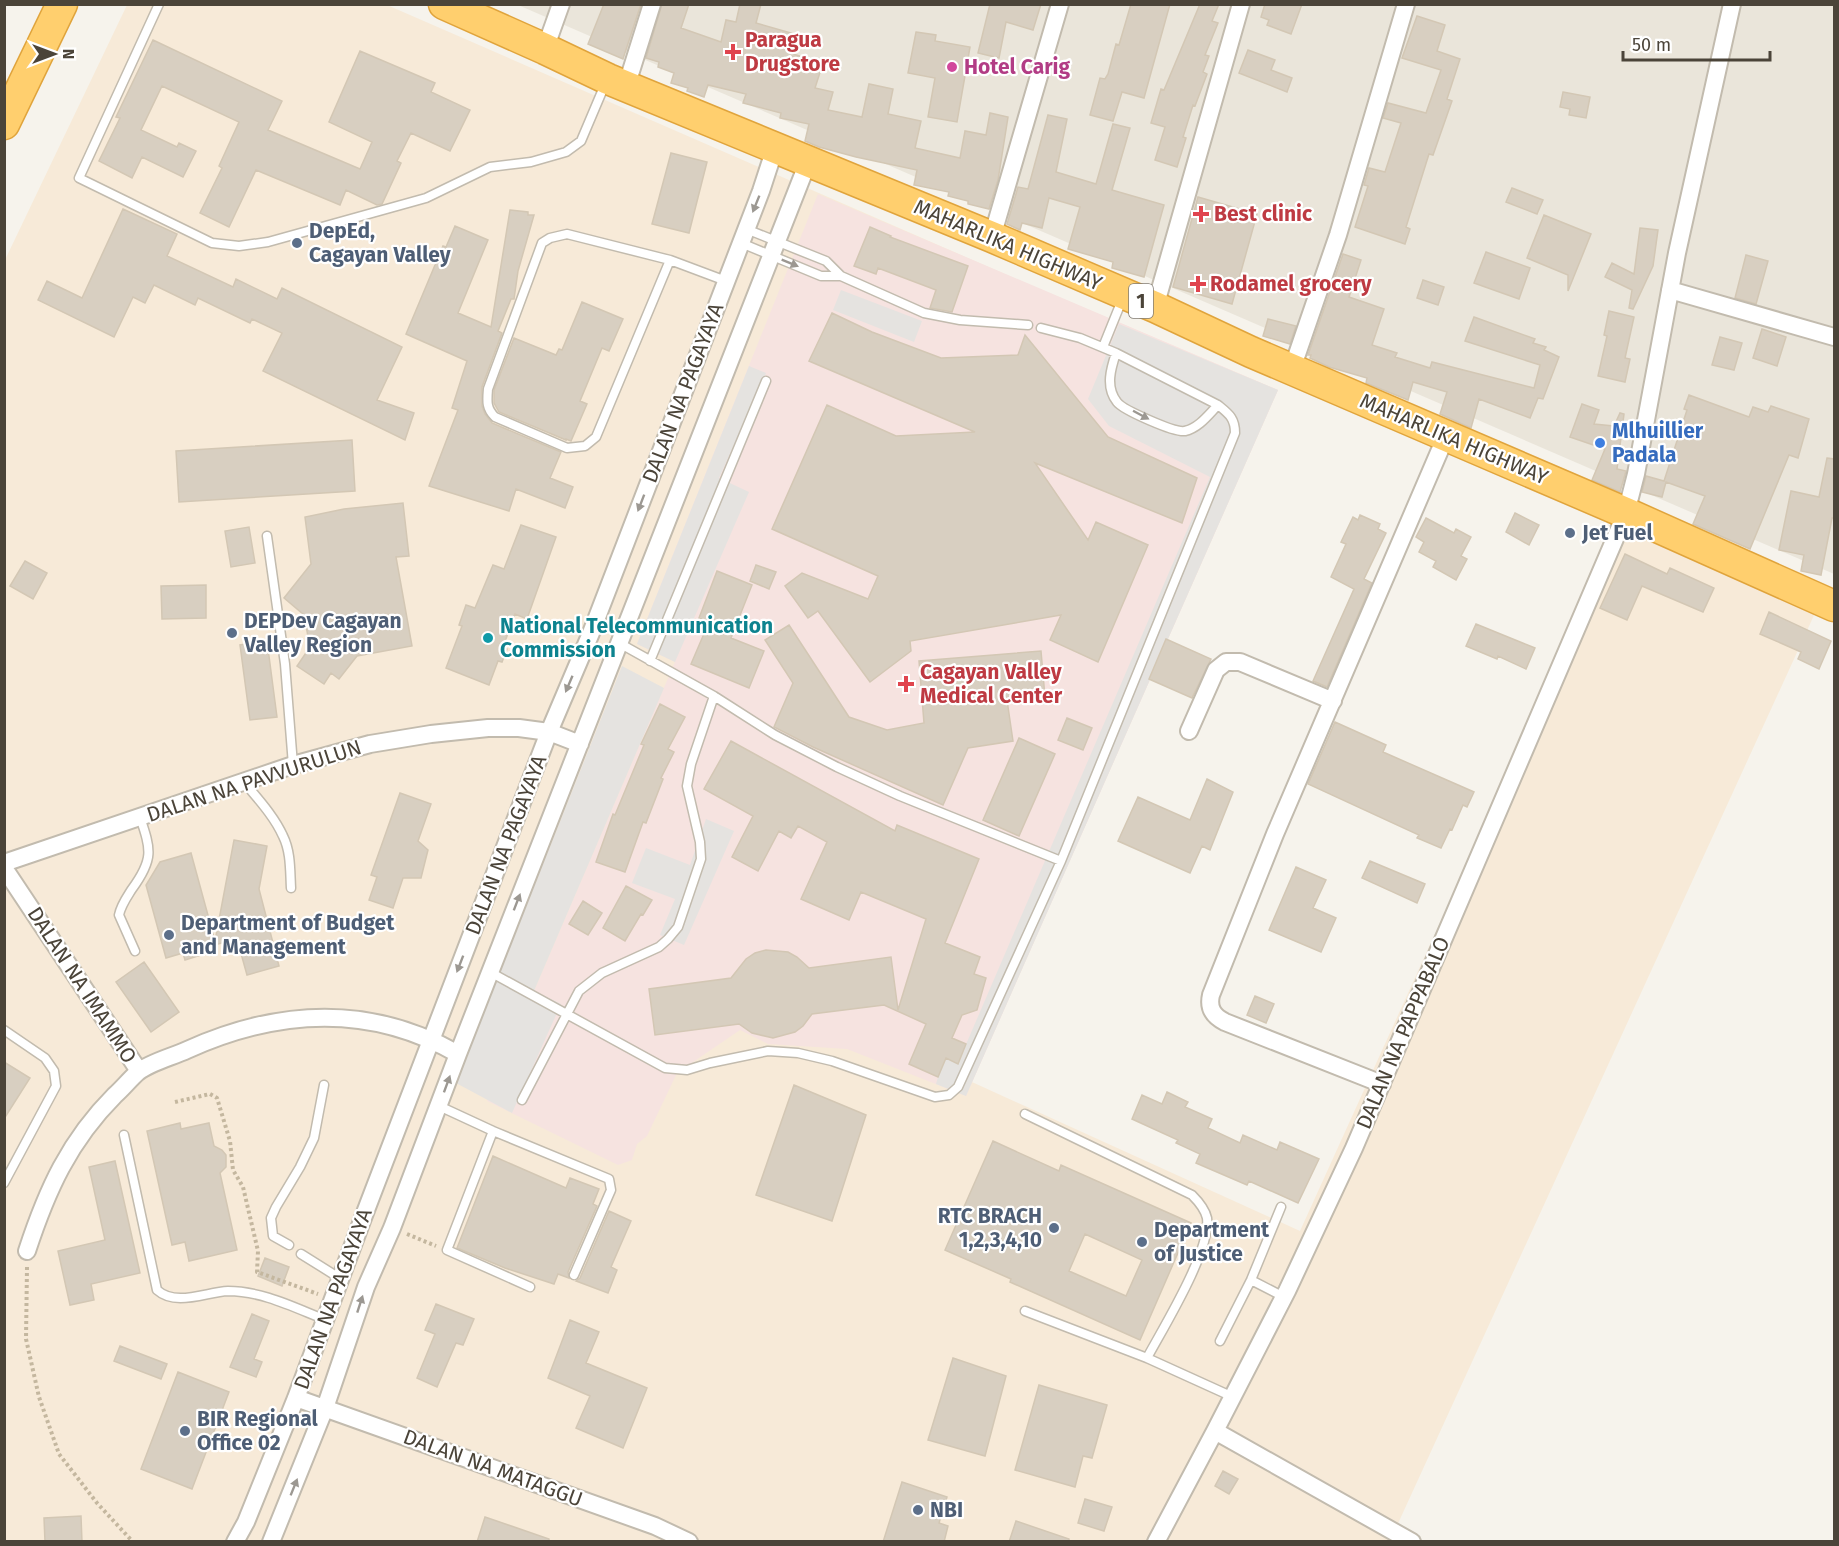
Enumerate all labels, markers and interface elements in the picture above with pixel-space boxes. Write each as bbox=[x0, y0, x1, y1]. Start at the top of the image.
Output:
north arrow bbox=[24, 24, 84, 84]
scale bar bbox=[1623, 24, 1770, 62]
place label: Paragua Drugstore bbox=[745, 27, 840, 77]
text: 50 m bbox=[1632, 34, 1671, 56]
marker: Paragua Drugstore bbox=[726, 45, 740, 59]
text: N bbox=[59, 49, 78, 59]
place label: Hotel Carig bbox=[964, 54, 1070, 80]
marker: Hotel Carig bbox=[945, 60, 959, 74]
street label: MAHARLIKA HIGHWAY bbox=[910, 194, 1106, 297]
one-way arrow bbox=[751, 195, 761, 213]
place label: Best clinic bbox=[1214, 201, 1312, 227]
marker: Best clinic bbox=[1192, 205, 1210, 223]
place label: DepEd, Cagayan Valley bbox=[309, 218, 451, 268]
marker: DepEd, Cagayan Valley bbox=[290, 236, 304, 250]
one-way arrow bbox=[781, 259, 799, 268]
place label: Rodamel grocery bbox=[1210, 271, 1372, 297]
marker: Rodamel grocery bbox=[1191, 277, 1205, 291]
road number: 1 bbox=[1129, 284, 1153, 318]
street label: DALAN NA PAGAYAYA bbox=[637, 299, 729, 487]
street label: MAHARLIKA HIGHWAY bbox=[1356, 388, 1552, 491]
one-way arrow bbox=[1133, 410, 1150, 420]
place label: Mlhuillier Padala bbox=[1612, 418, 1704, 468]
marker: Mlhuillier Padala bbox=[1593, 436, 1607, 450]
one-way arrow bbox=[636, 494, 645, 512]
place label: Jet Fuel bbox=[1581, 520, 1653, 546]
marker: Jet Fuel bbox=[1563, 526, 1577, 540]
place label: DEPDev Cagayan Valley Region bbox=[243, 608, 402, 658]
place label: National Telecommunication Commission bbox=[500, 613, 773, 663]
marker: DEPDev Cagayan Valley Region bbox=[225, 626, 239, 640]
marker: National Telecommunication Commission bbox=[481, 631, 495, 645]
place label: Cagayan Valley Medical Center bbox=[920, 659, 1063, 709]
marker: Cagayan Valley Medical Center bbox=[897, 675, 915, 693]
one-way arrow bbox=[564, 676, 574, 694]
street label: DALAN NA PAVVURULUN bbox=[143, 734, 365, 828]
street label: DALAN NA PAGAYAYA bbox=[460, 751, 552, 939]
one-way arrow bbox=[513, 893, 523, 911]
street label: DALAN NA IMAMMO bbox=[22, 902, 142, 1068]
place label: Department of Budget and Management bbox=[181, 910, 395, 960]
marker: Department of Budget and Management bbox=[162, 928, 176, 942]
street label: DALAN NA PAPPABALO bbox=[1351, 933, 1455, 1133]
one-way arrow bbox=[455, 955, 465, 973]
one-way arrow bbox=[442, 1075, 452, 1093]
place label: RTC BRACH 1,2,3,4,10 bbox=[938, 1203, 1042, 1253]
street label: DALAN NA PAGAYAYA bbox=[288, 1205, 378, 1393]
place label: Department of Justice bbox=[1154, 1217, 1270, 1267]
marker: RTC BRACH 1,2,3,4,10 bbox=[1047, 1221, 1061, 1235]
marker: Department of Justice bbox=[1135, 1235, 1149, 1249]
one-way arrow bbox=[356, 1295, 365, 1313]
place label: BIR Regional Office 02 bbox=[197, 1406, 318, 1456]
street label: DALAN NA MATAGGU bbox=[400, 1423, 586, 1513]
marker: BIR Regional Office 02 bbox=[178, 1424, 192, 1438]
one-way arrow bbox=[289, 1478, 299, 1496]
place label: NBI bbox=[930, 1497, 963, 1523]
marker: NBI bbox=[911, 1503, 925, 1517]

